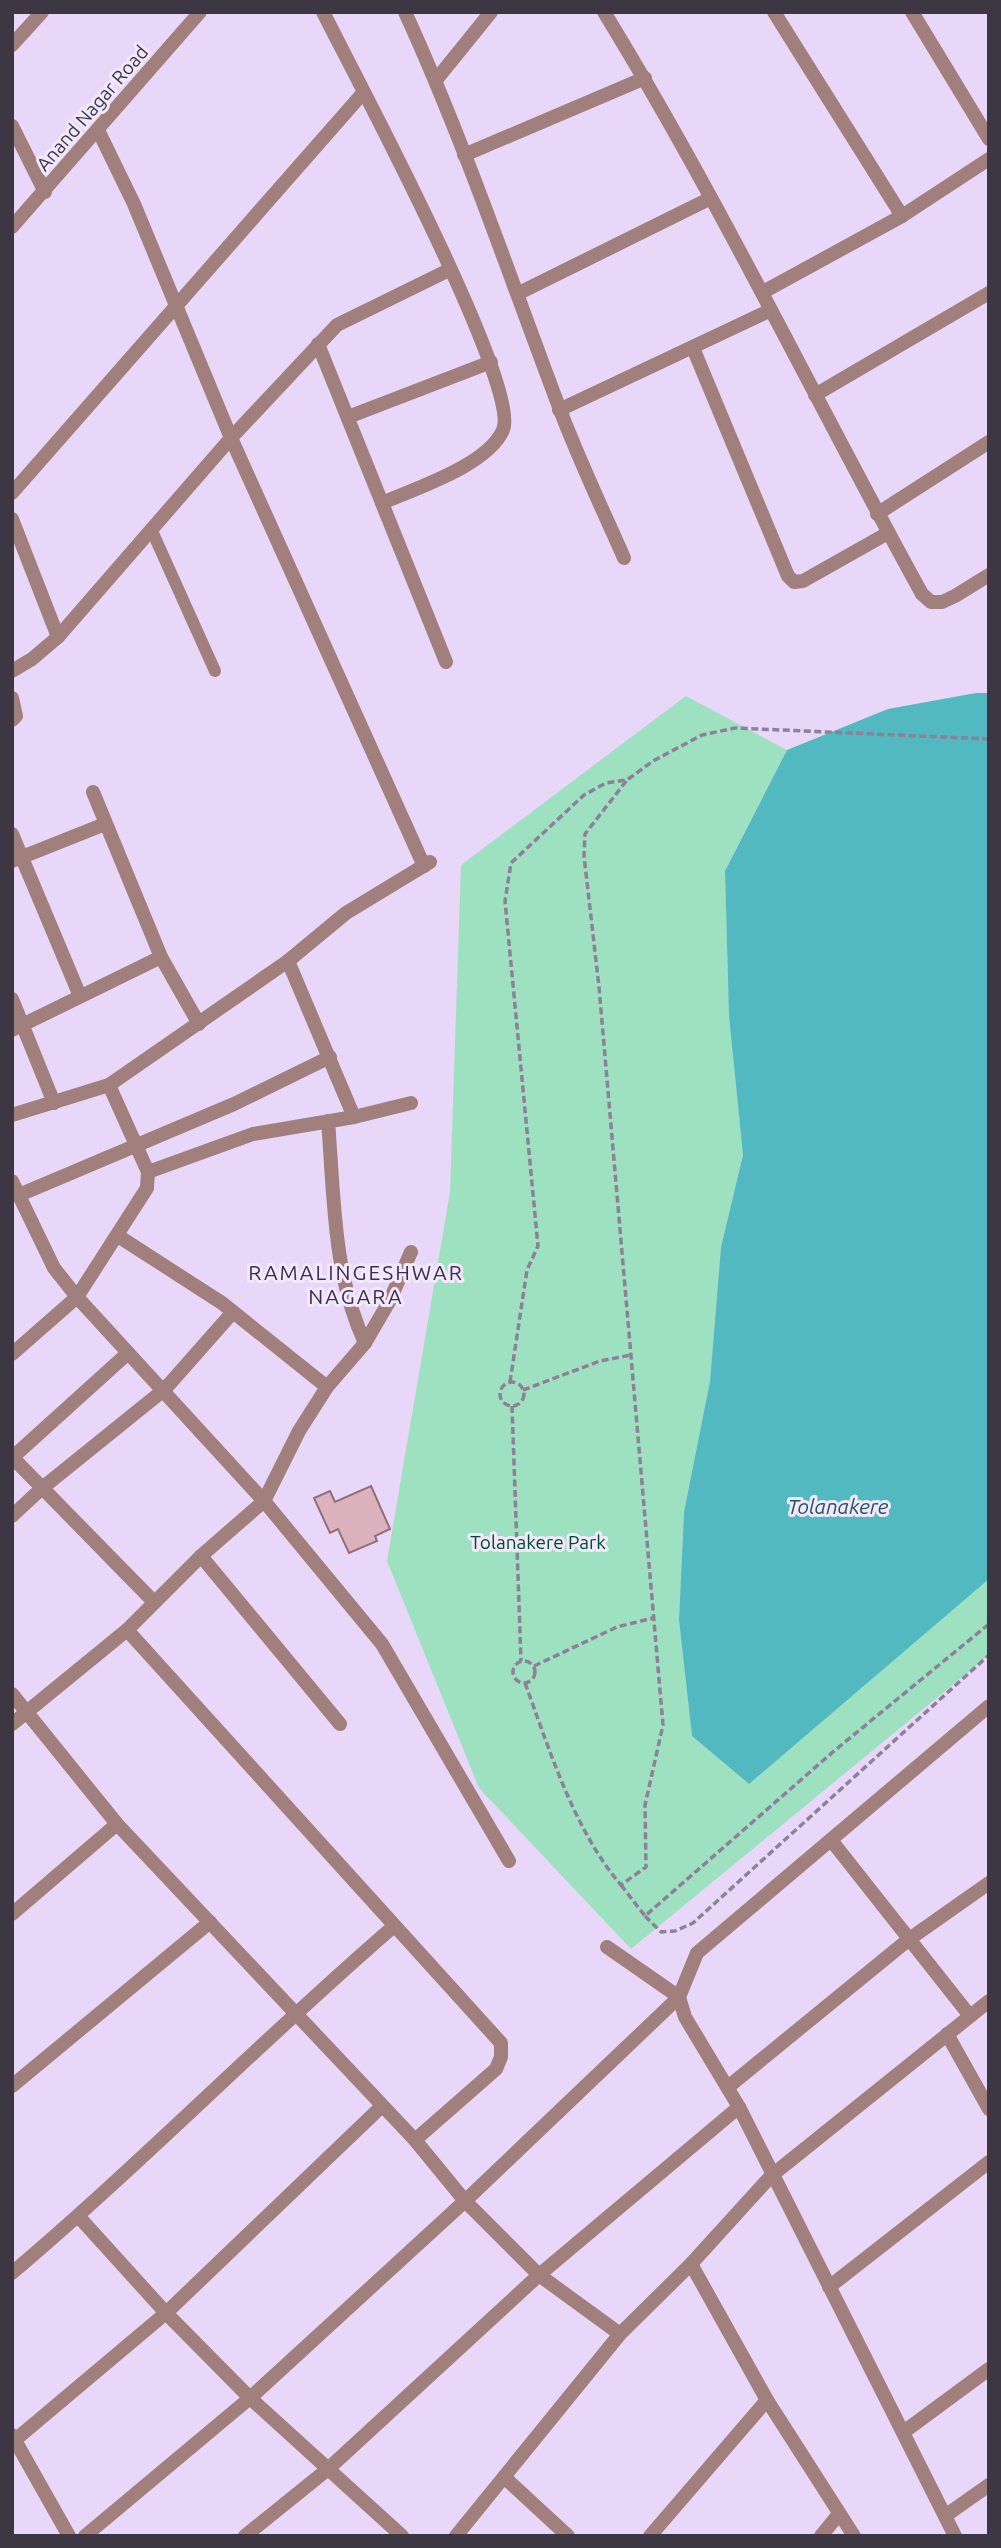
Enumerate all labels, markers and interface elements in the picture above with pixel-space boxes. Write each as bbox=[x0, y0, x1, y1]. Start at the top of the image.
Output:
street label: Anand Nagar Road bbox=[32, 41, 152, 175]
district label: RAMALINGESHWAR NAGARA bbox=[248, 1260, 464, 1308]
water label: Tolanakere bbox=[788, 1494, 889, 1518]
park label: Tolanakere Park bbox=[470, 1531, 606, 1553]

